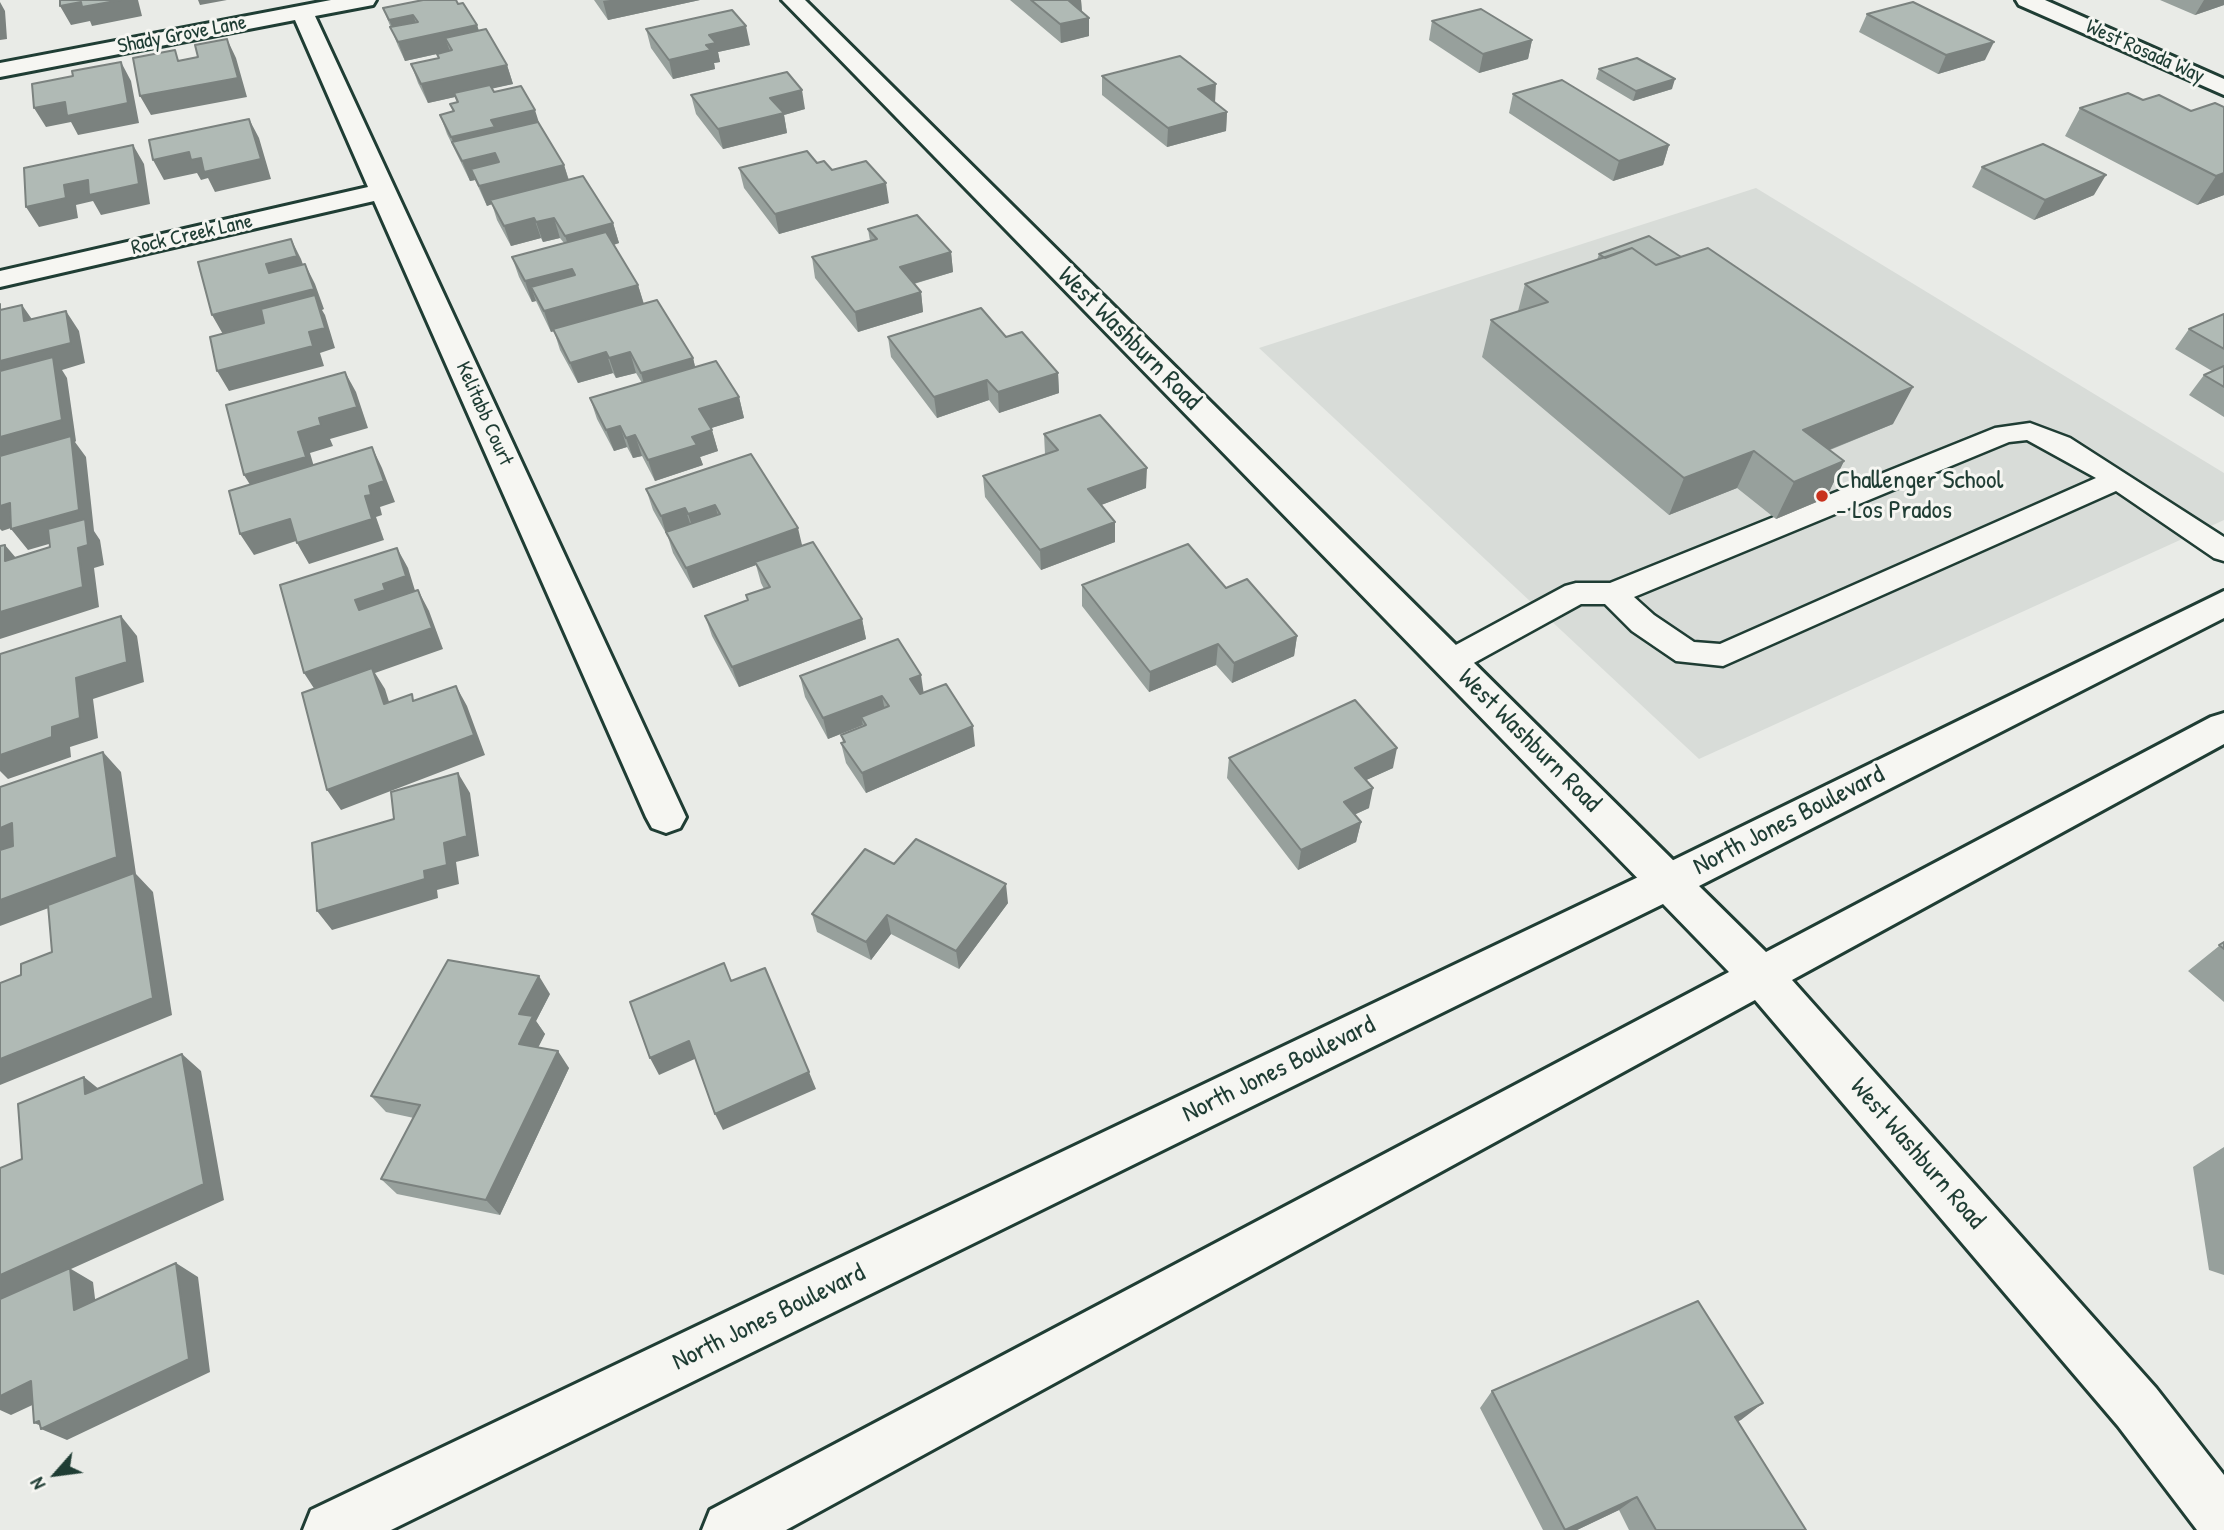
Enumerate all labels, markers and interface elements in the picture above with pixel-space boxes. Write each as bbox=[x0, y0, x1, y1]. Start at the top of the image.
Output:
street label: Shady Grove Lane bbox=[115, 10, 249, 60]
street label: West Rosada Way bbox=[2082, 15, 2208, 89]
street label: Rock Creek Lane bbox=[129, 209, 255, 261]
street label: West Washburn Road bbox=[1051, 261, 1207, 417]
street label: Kelitabb Court bbox=[450, 358, 518, 470]
place label: Challenger School - Los Prados bbox=[1836, 465, 2003, 526]
marker: Challenger School - Los Prados bbox=[1814, 488, 1830, 504]
street label: West Washburn Road bbox=[1451, 663, 1607, 819]
street label: North Jones Boulevard bbox=[1688, 759, 1890, 883]
street label: North Jones Boulevard bbox=[1178, 1010, 1380, 1130]
street label: West Washburn Road bbox=[1843, 1072, 1991, 1236]
street label: North Jones Boulevard bbox=[668, 1258, 870, 1378]
north arrow bbox=[21, 1439, 91, 1509]
text: N bbox=[24, 1473, 51, 1494]

